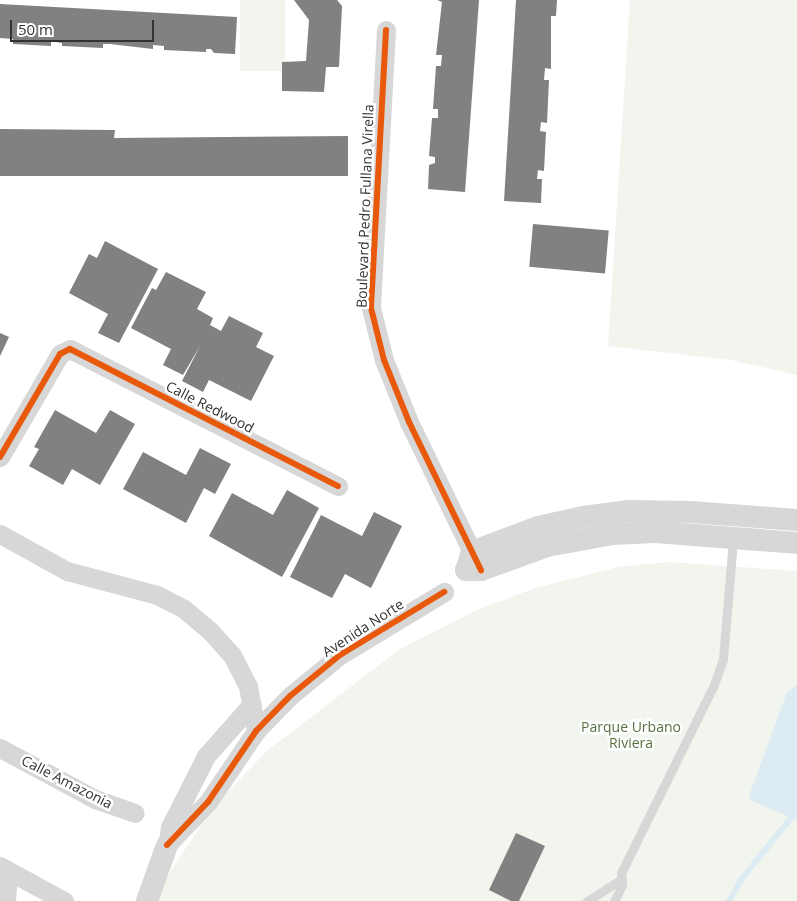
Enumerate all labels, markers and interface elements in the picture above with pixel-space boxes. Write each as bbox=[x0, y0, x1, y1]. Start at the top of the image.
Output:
scale bar bbox=[12, 10, 156, 42]
text: 50 m bbox=[18, 19, 53, 39]
street label: Boulevard Pedro Fullana Virella bbox=[353, 104, 377, 308]
street label: Calle Redwood bbox=[163, 378, 257, 436]
street label: Avenida Norte bbox=[319, 596, 407, 660]
park label: Parque Urbano Riviera bbox=[581, 719, 681, 752]
street label: Calle Amazonia bbox=[19, 752, 115, 812]

